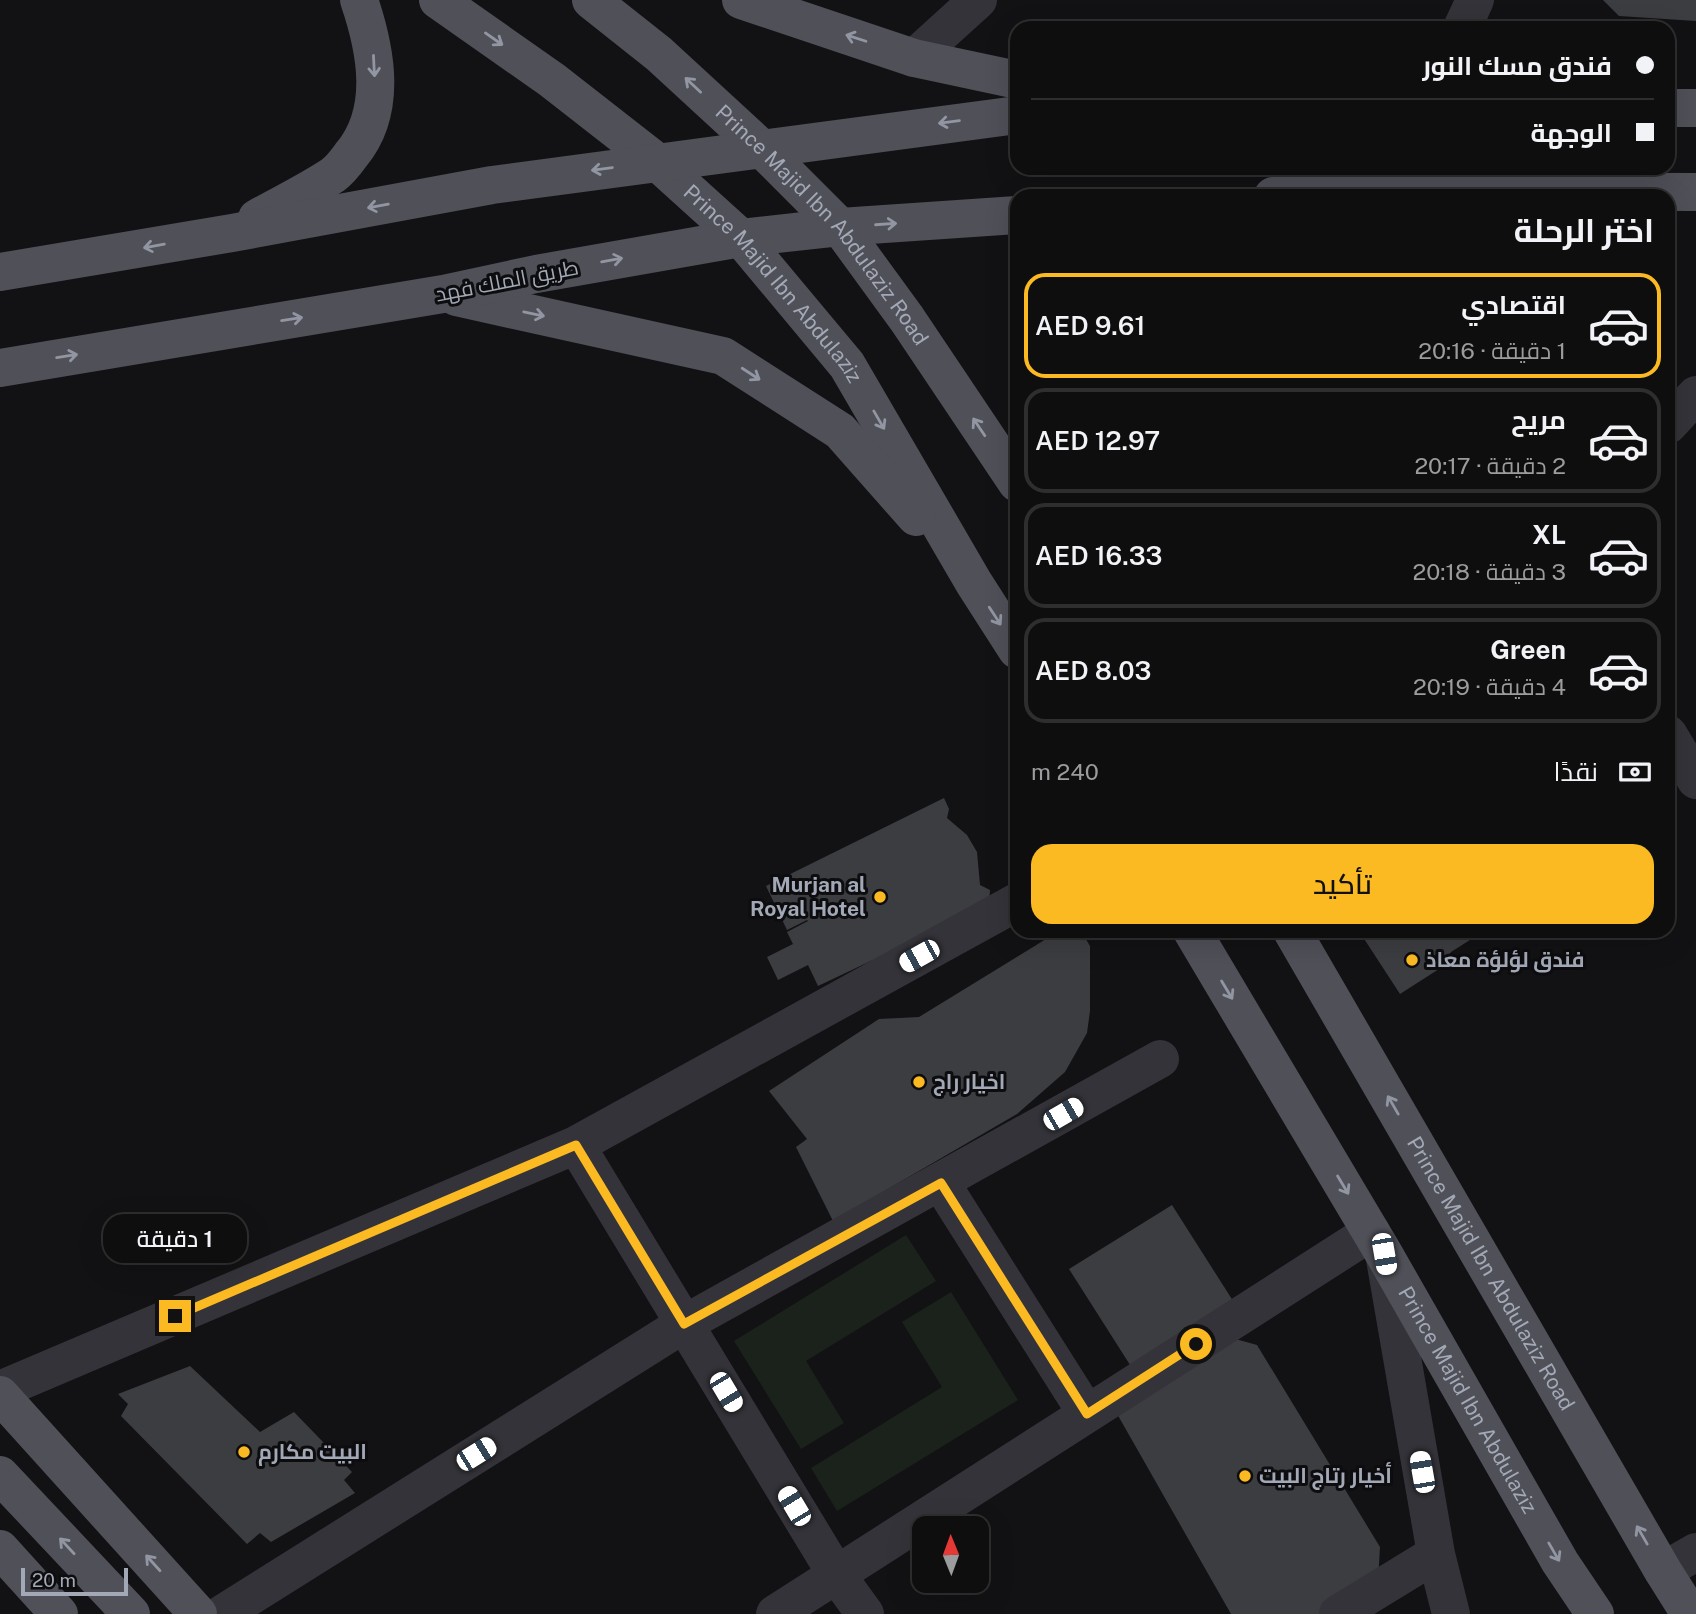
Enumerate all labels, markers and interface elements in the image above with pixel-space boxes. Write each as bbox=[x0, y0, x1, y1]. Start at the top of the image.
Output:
one-way arrow bbox=[845, 31, 867, 44]
one-way arrow bbox=[484, 32, 503, 46]
text: فندق مسك النور bbox=[1422, 50, 1612, 81]
one-way arrow bbox=[368, 54, 381, 77]
one-way arrow bbox=[685, 76, 702, 93]
street label: Prince Majid Ibn Abdulaziz Road bbox=[708, 101, 932, 353]
one-way arrow bbox=[938, 116, 961, 129]
text: الوجهة bbox=[1531, 117, 1612, 148]
one-way arrow bbox=[591, 163, 614, 176]
street label: Prince Majid Ibn Abdulaziz bbox=[676, 181, 864, 391]
one-way arrow bbox=[367, 200, 390, 213]
text: اختر الرحلة bbox=[1514, 212, 1654, 249]
one-way arrow bbox=[874, 217, 896, 230]
one-way arrow bbox=[143, 240, 166, 253]
one-way arrow bbox=[600, 253, 623, 267]
street label: طريق الملك فهد bbox=[433, 254, 581, 308]
text: اقتصادي bbox=[1461, 289, 1566, 320]
icon: car bbox=[1587, 294, 1650, 357]
one-way arrow bbox=[522, 308, 545, 321]
text: AED 9.61 bbox=[1035, 310, 1145, 341]
one-way arrow bbox=[280, 312, 303, 325]
text: 1 دقيقة · 20:16 bbox=[1418, 337, 1566, 364]
one-way arrow bbox=[55, 349, 78, 362]
one-way arrow bbox=[741, 368, 761, 382]
text: مريح bbox=[1511, 404, 1566, 435]
one-way arrow bbox=[872, 409, 886, 429]
icon: car bbox=[1587, 409, 1650, 472]
one-way arrow bbox=[972, 417, 986, 437]
text: AED 12.97 bbox=[1035, 425, 1160, 456]
text: 2 دقيقة · 20:17 bbox=[1414, 452, 1566, 479]
text: XL bbox=[1532, 519, 1566, 550]
icon: car bbox=[1587, 524, 1650, 587]
text: AED 16.33 bbox=[1035, 540, 1162, 571]
text: 3 دقيقة · 20:18 bbox=[1413, 558, 1566, 585]
one-way arrow bbox=[988, 605, 1002, 625]
text: Green bbox=[1490, 634, 1566, 665]
icon: car bbox=[1587, 639, 1650, 702]
text: AED 8.03 bbox=[1035, 655, 1151, 686]
text: 4 دقيقة · 20:19 bbox=[1413, 673, 1566, 700]
icon: cash bbox=[1616, 753, 1654, 791]
text: نقدًا bbox=[1554, 756, 1598, 787]
text: 240 m bbox=[1031, 758, 1099, 785]
button: تأكيد bbox=[1031, 844, 1654, 924]
place label: Murjan al Royal Hotel bbox=[750, 872, 866, 921]
marker: Murjan al Royal Hotel bbox=[872, 889, 888, 905]
car bbox=[896, 937, 943, 975]
place label: فندق لؤلؤة معاذ bbox=[1426, 947, 1585, 973]
marker: فندق لؤلؤة معاذ bbox=[1404, 952, 1420, 968]
one-way arrow bbox=[1220, 979, 1234, 999]
place label: اخيار راج bbox=[933, 1069, 1005, 1096]
marker: اخيار راج bbox=[911, 1074, 927, 1090]
car bbox=[1040, 1094, 1087, 1134]
one-way arrow bbox=[1386, 1095, 1400, 1115]
street label: Prince Majid Ibn Abdulaziz Road bbox=[1401, 1132, 1579, 1414]
one-way arrow bbox=[1336, 1175, 1350, 1195]
callout: 1 دقيقة bbox=[103, 1214, 247, 1264]
text: 1 دقيقة bbox=[137, 1225, 213, 1252]
car bbox=[1371, 1231, 1398, 1277]
street label: Prince Majid Ibn Abdulaziz bbox=[1392, 1282, 1542, 1518]
route end bbox=[159, 1300, 191, 1332]
route start bbox=[1180, 1328, 1212, 1360]
car bbox=[707, 1369, 746, 1415]
car bbox=[453, 1434, 500, 1474]
place label: البيت مكارم bbox=[258, 1439, 367, 1466]
marker: البيت مكارم bbox=[236, 1444, 252, 1460]
car bbox=[1409, 1449, 1436, 1495]
place label: أخيار رتاج البيت bbox=[1259, 1462, 1392, 1490]
marker: أخيار رتاج البيت bbox=[1237, 1468, 1253, 1484]
car bbox=[775, 1483, 814, 1529]
north arrow bbox=[912, 1516, 989, 1592]
map controls bbox=[912, 1516, 989, 1593]
one-way arrow bbox=[1635, 1525, 1648, 1546]
one-way arrow bbox=[59, 1538, 76, 1556]
one-way arrow bbox=[1548, 1542, 1562, 1562]
one-way arrow bbox=[145, 1555, 161, 1573]
scale bar bbox=[21, 1565, 128, 1597]
text: 20 m bbox=[32, 1569, 76, 1591]

